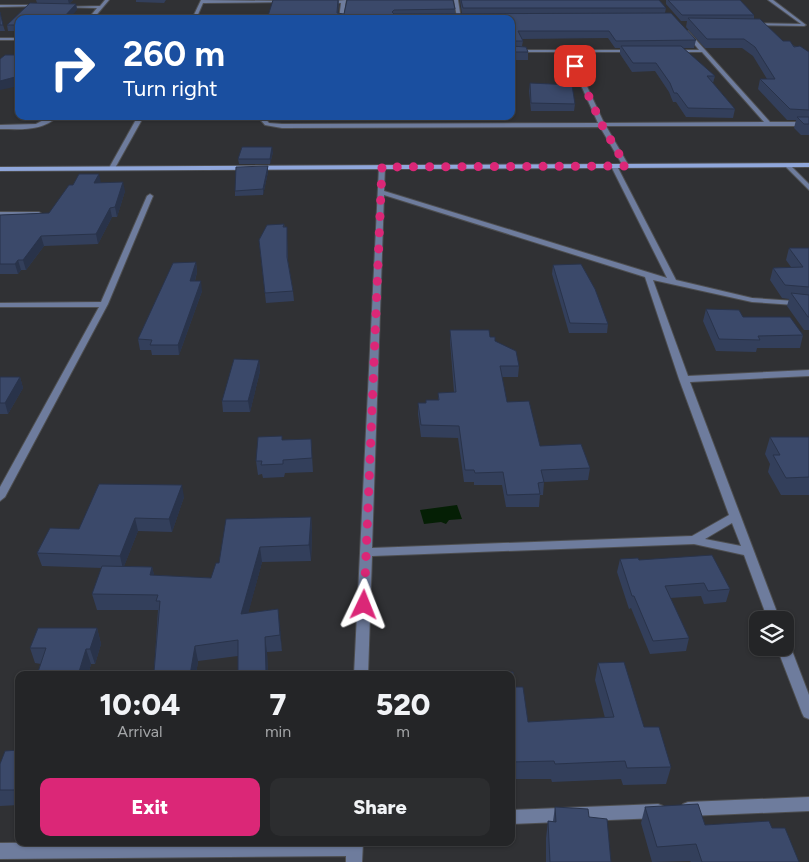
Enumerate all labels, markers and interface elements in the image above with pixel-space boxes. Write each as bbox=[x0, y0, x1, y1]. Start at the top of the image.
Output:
text: 260 m bbox=[123, 33, 225, 75]
icon: right bbox=[40, 35, 105, 100]
pin bbox=[554, 45, 596, 87]
icon: arrive bbox=[561, 52, 589, 80]
text: Turn right bbox=[123, 75, 218, 102]
position arrow bbox=[337, 578, 389, 630]
map controls bbox=[749, 611, 794, 656]
button: layers bbox=[749, 611, 794, 656]
text: 10:04 bbox=[100, 686, 180, 723]
text: 7 bbox=[270, 686, 286, 723]
text: 520 bbox=[376, 686, 430, 723]
text: Arrival bbox=[117, 722, 163, 741]
text: min bbox=[265, 722, 291, 741]
text: m bbox=[396, 722, 410, 741]
button: Exit bbox=[40, 778, 260, 836]
button: Share bbox=[270, 778, 490, 836]

